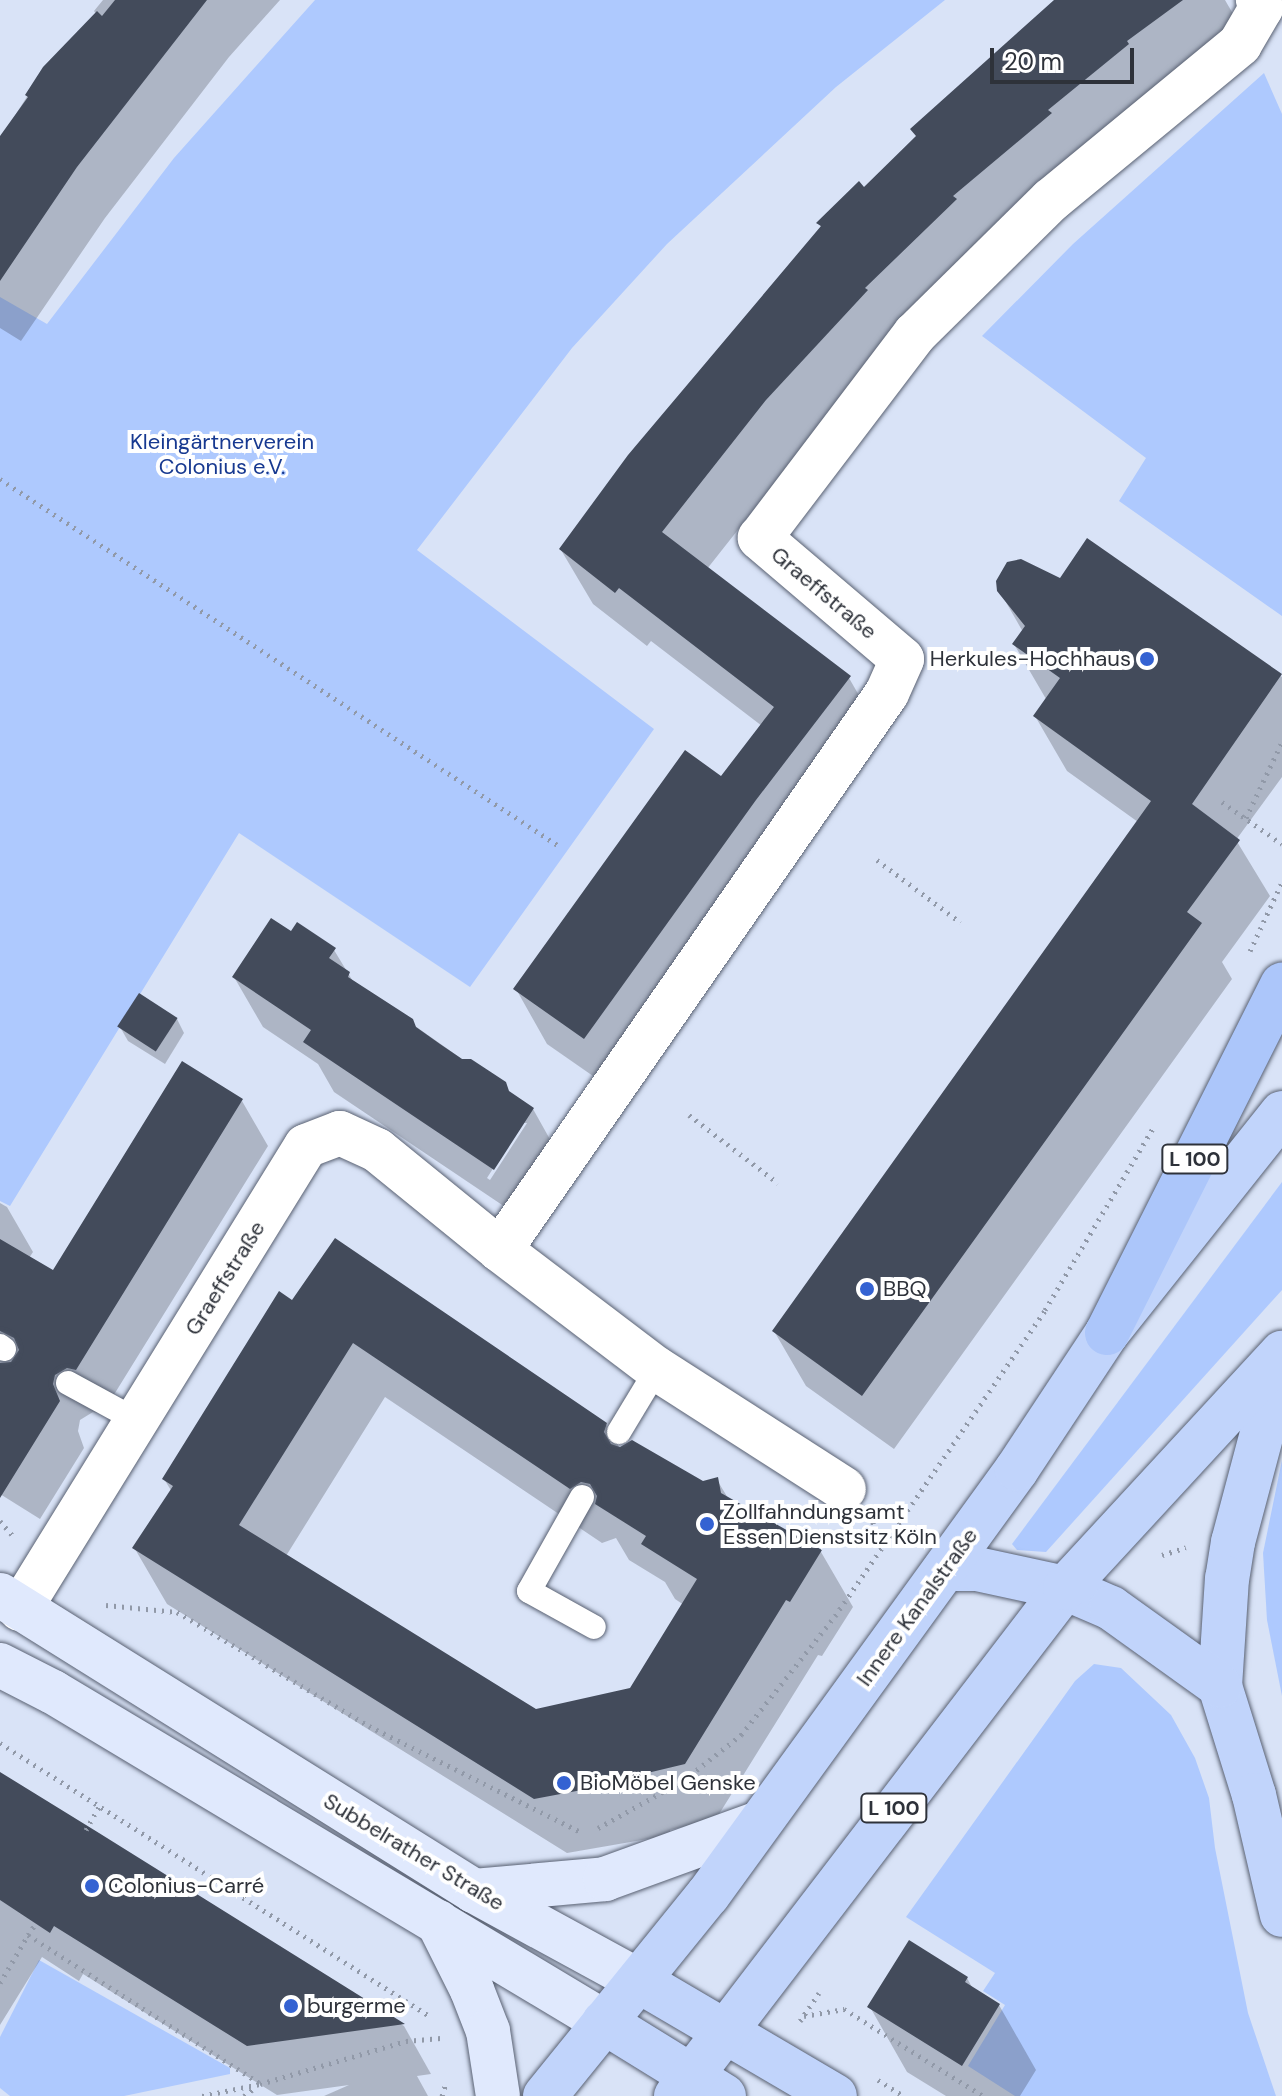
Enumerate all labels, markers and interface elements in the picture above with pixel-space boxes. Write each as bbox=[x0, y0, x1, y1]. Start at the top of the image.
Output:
scale bar bbox=[994, 32, 1138, 82]
text: 20 m bbox=[1004, 46, 1062, 77]
park label: Kleingärtnerverein Colonius e.V. bbox=[130, 428, 314, 480]
street label: Graeffstraße bbox=[766, 541, 882, 645]
place label: Herkules-Hochhaus bbox=[930, 646, 1131, 672]
marker: Herkules-Hochhaus bbox=[1138, 650, 1156, 668]
road number: L 100 bbox=[1161, 1143, 1229, 1175]
street label: Graeffstraße bbox=[179, 1216, 271, 1340]
place label: BBQ bbox=[883, 1276, 927, 1302]
marker: BBQ bbox=[858, 1280, 876, 1298]
place label: Zollfahndungsamt Essen Dienstsitz Köln bbox=[723, 1498, 937, 1550]
marker: Zollfahndungsamt Essen Dienstsitz Köln bbox=[698, 1515, 716, 1533]
street label: Innere Kanalstraße bbox=[851, 1523, 983, 1691]
place label: BioMöbel Genske bbox=[580, 1770, 756, 1796]
marker: BioMöbel Genske bbox=[555, 1774, 573, 1792]
street label: Subbelrather Straße bbox=[319, 1788, 509, 1916]
road number: L 100 bbox=[860, 1792, 928, 1824]
place label: Colonius-Carré bbox=[108, 1873, 264, 1899]
marker: Colonius-Carré bbox=[83, 1877, 101, 1895]
place label: burgerme bbox=[307, 1993, 406, 2019]
marker: burgerme bbox=[282, 1997, 300, 2015]

